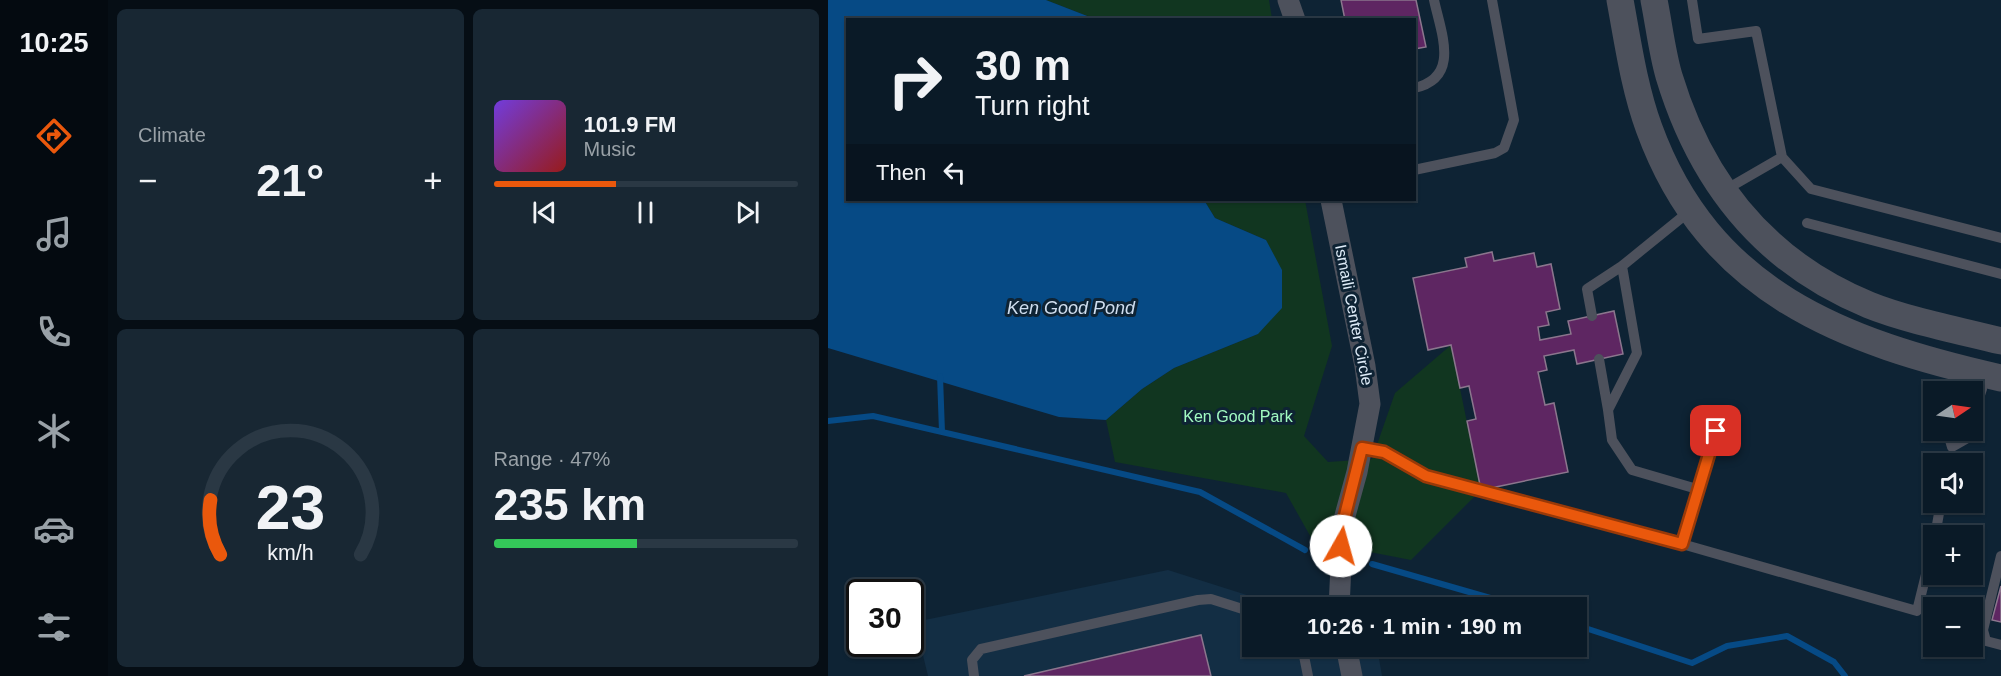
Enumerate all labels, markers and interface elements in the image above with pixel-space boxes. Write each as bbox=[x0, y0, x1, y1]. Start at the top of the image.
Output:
text: 10:25 bbox=[19, 28, 89, 58]
icon: right bbox=[876, 42, 954, 120]
text: 30 m bbox=[975, 42, 1071, 89]
text: Turn right bbox=[975, 91, 1090, 121]
text: 101.9 FM bbox=[584, 112, 676, 137]
icon: directions bbox=[33, 115, 75, 157]
text: Climate bbox=[138, 124, 206, 146]
text: Music bbox=[584, 138, 636, 160]
text: 21° bbox=[256, 155, 324, 206]
icon: left bbox=[938, 156, 971, 189]
text: Then bbox=[876, 160, 926, 185]
text: − bbox=[138, 162, 157, 199]
text: + bbox=[423, 162, 443, 199]
icon: previous bbox=[528, 196, 561, 229]
icon: pause bbox=[629, 196, 662, 229]
icon: next bbox=[731, 196, 764, 229]
icon: music bbox=[33, 213, 75, 255]
street label: Ismaili Center Circle bbox=[1332, 243, 1376, 387]
water label: Ken Good Pond bbox=[1007, 298, 1136, 318]
icon: phone bbox=[33, 311, 75, 353]
north arrow bbox=[1923, 381, 1983, 441]
map controls bbox=[1923, 381, 1983, 657]
pin bbox=[1690, 405, 1741, 456]
park label: Ken Good Park bbox=[1183, 408, 1294, 425]
icon: climate bbox=[33, 410, 75, 452]
icon: arrive bbox=[1699, 414, 1732, 447]
text: Range · 47% bbox=[494, 448, 610, 470]
button: sound bbox=[1923, 453, 1983, 513]
text: 23 bbox=[256, 473, 325, 542]
text: 235 km bbox=[494, 479, 646, 530]
icon: car bbox=[33, 508, 75, 550]
position arrow bbox=[1309, 514, 1373, 578]
button: + bbox=[1923, 525, 1983, 585]
text: km/h bbox=[267, 541, 313, 565]
speed limit sign: 30 bbox=[846, 579, 924, 657]
button: − bbox=[1923, 597, 1983, 657]
icon: filters bbox=[33, 606, 75, 648]
text: 10:26 · 1 min · 190 m bbox=[1307, 614, 1522, 639]

